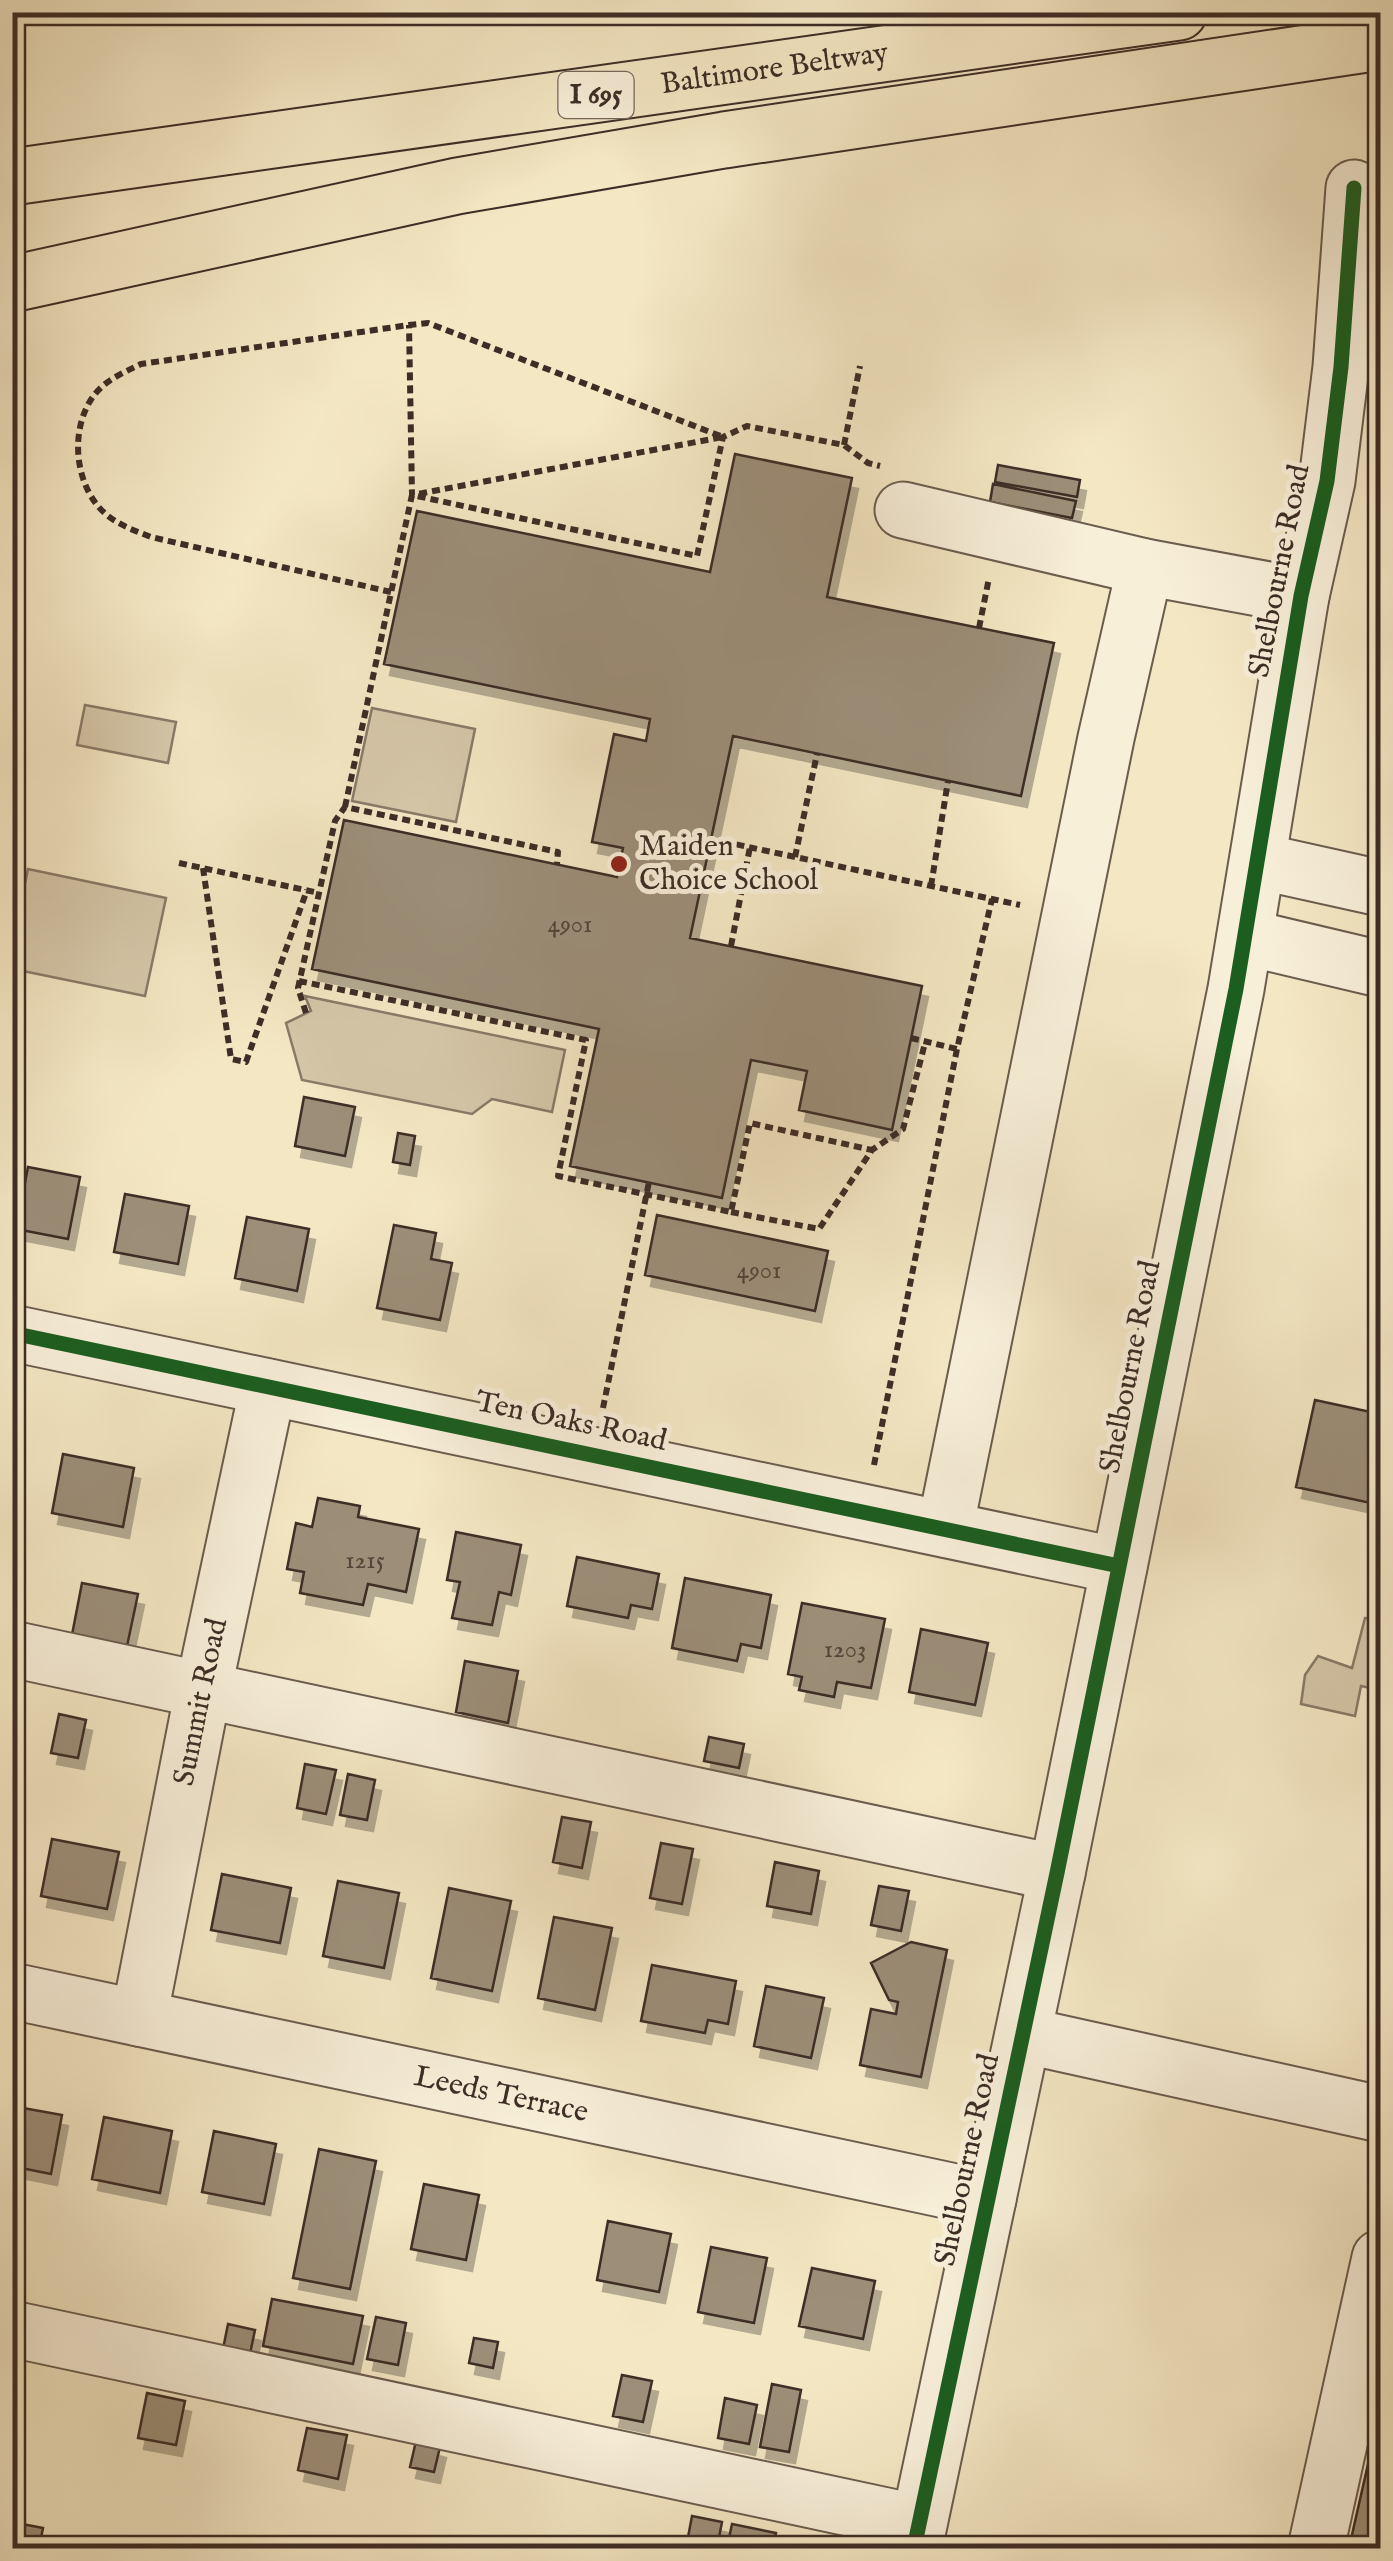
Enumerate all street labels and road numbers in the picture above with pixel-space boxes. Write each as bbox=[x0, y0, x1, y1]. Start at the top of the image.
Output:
street label: Baltimore Beltway bbox=[658, 34, 891, 104]
road number: I 695 bbox=[558, 72, 634, 118]
street label: Shelbourne Road bbox=[1241, 460, 1319, 681]
street label: Shelbourne Road bbox=[1092, 1256, 1170, 1477]
street label: Ten Oaks Road bbox=[472, 1383, 671, 1461]
street label: Summit Road bbox=[166, 1614, 237, 1789]
street label: Shelbourne Road bbox=[927, 2049, 1009, 2270]
street label: Leeds Terrace bbox=[411, 2058, 592, 2132]

